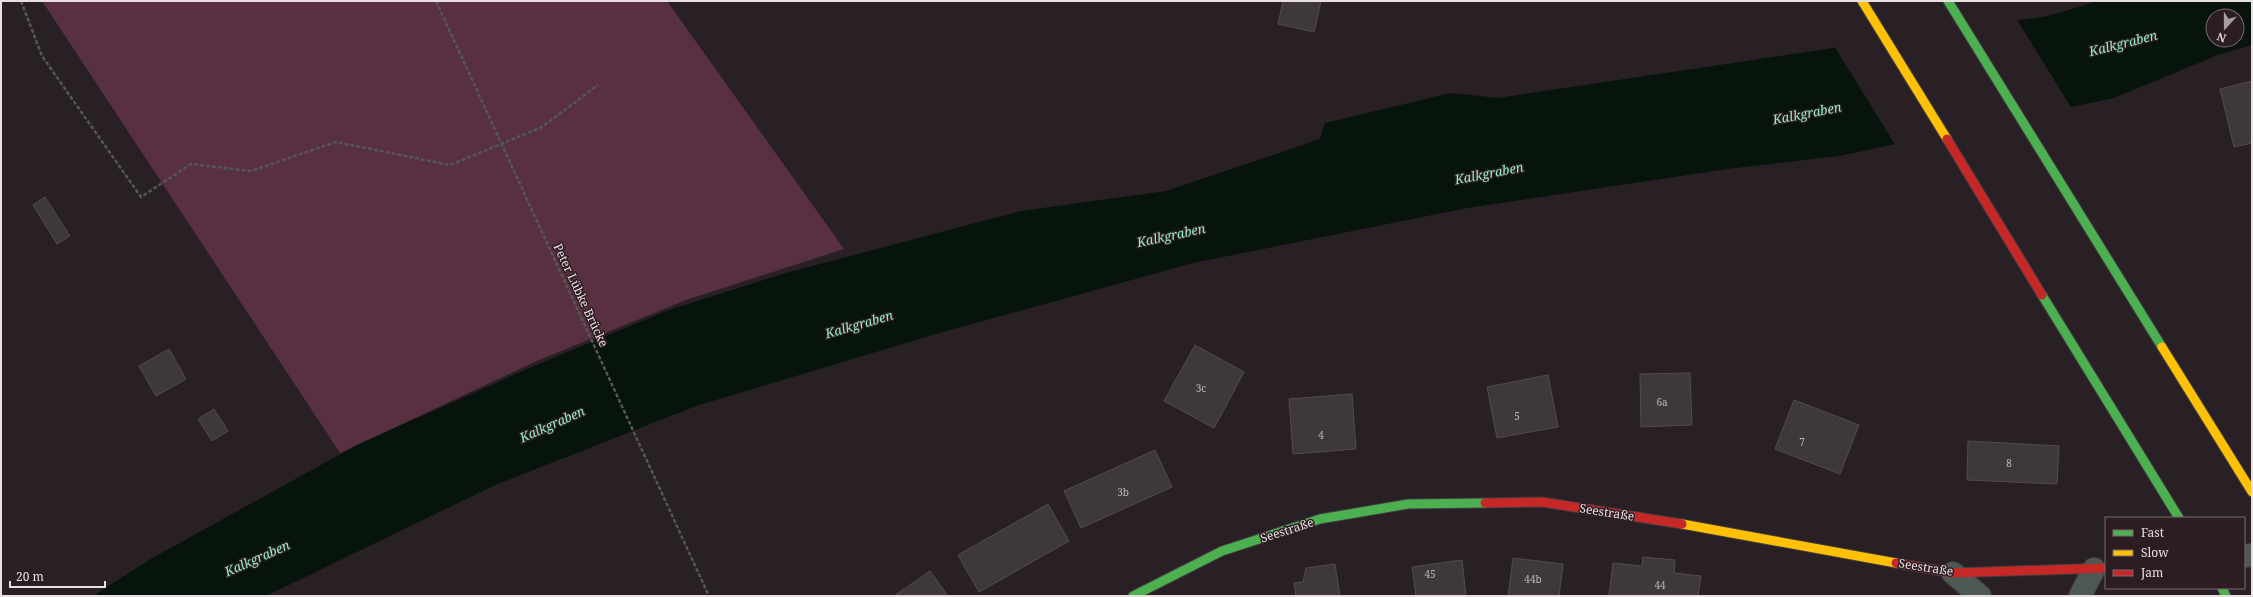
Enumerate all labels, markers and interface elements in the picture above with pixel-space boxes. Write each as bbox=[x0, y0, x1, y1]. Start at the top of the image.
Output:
north arrow bbox=[2205, 8, 2245, 48]
water label: Kalkgraben bbox=[2086, 26, 2159, 60]
text: N bbox=[2214, 29, 2228, 46]
water label: Kalkgraben bbox=[1770, 97, 1843, 129]
water label: Kalkgraben bbox=[1452, 157, 1525, 189]
water label: Kalkgraben bbox=[1134, 219, 1207, 251]
street label: Peter Lübke Brücke bbox=[550, 241, 612, 349]
water label: Kalkgraben bbox=[822, 306, 895, 343]
house number: 3c bbox=[1196, 381, 1206, 395]
house number: 6a bbox=[1656, 395, 1668, 409]
water label: Kalkgraben bbox=[516, 402, 588, 447]
house number: 5 bbox=[1514, 409, 1520, 423]
house number: 4 bbox=[1318, 428, 1324, 442]
house number: 7 bbox=[1799, 435, 1805, 449]
house number: 8 bbox=[2006, 456, 2012, 470]
house number: 3b bbox=[1117, 485, 1129, 499]
street label: Seestraße bbox=[1578, 499, 1636, 525]
street label: Seestraße bbox=[1258, 513, 1316, 547]
legend bbox=[2105, 517, 2245, 589]
text: Fast bbox=[2141, 524, 2164, 541]
water label: Kalkgraben bbox=[221, 536, 293, 581]
text: Slow bbox=[2141, 544, 2169, 561]
street label: Seestraße bbox=[1897, 554, 1955, 580]
scale bar bbox=[10, 563, 105, 589]
text: Jam bbox=[2140, 564, 2163, 581]
house number: 45 bbox=[1424, 567, 1436, 581]
text: 20 m bbox=[16, 568, 44, 585]
house number: 44b bbox=[1524, 572, 1542, 586]
house number: 44 bbox=[1654, 578, 1666, 592]

